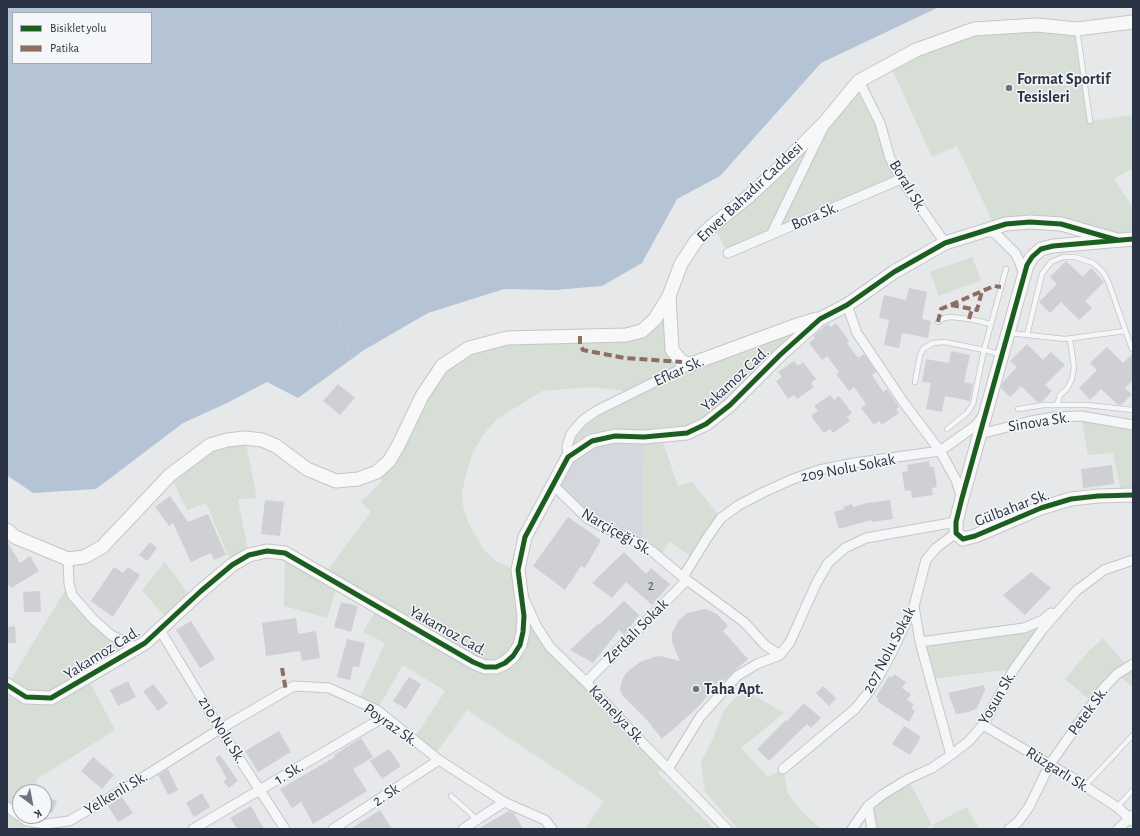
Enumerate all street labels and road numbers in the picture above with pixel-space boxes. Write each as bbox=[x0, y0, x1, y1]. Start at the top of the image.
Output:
street label: Enver Bahadır Caddesi bbox=[693, 138, 807, 246]
street label: Boralı Sk. bbox=[885, 156, 931, 216]
street label: Bora Sk. bbox=[788, 197, 842, 235]
street label: Yakamoz Cad. bbox=[697, 343, 773, 415]
street label: Efkar Sk. bbox=[651, 351, 707, 391]
street label: Sinova Sk. bbox=[1007, 408, 1071, 436]
street label: 209 Nolu Sokak bbox=[799, 449, 897, 487]
street label: Gülbahar Sk. bbox=[972, 485, 1052, 531]
street label: Narçiçeği Sk. bbox=[578, 504, 656, 560]
street label: Zerdalı Sokak bbox=[600, 595, 672, 667]
street label: Yakamoz Cad. bbox=[406, 602, 490, 660]
street label: 207 Nolu Sokak bbox=[858, 604, 920, 696]
street label: Yakamoz Cad. bbox=[60, 622, 144, 684]
street label: Yosun Sk. bbox=[974, 668, 1020, 728]
street label: Kamelya Sk. bbox=[584, 681, 650, 749]
street label: Petek Sk. bbox=[1064, 683, 1112, 739]
street label: 210 Nolu Sk. bbox=[194, 693, 250, 767]
street label: Poyraz Sk. bbox=[360, 699, 422, 751]
street label: Rüzgarlı Sk. bbox=[1022, 743, 1094, 797]
street label: 1. Sk. bbox=[271, 757, 307, 789]
street label: Yelkenli Sk. bbox=[81, 767, 151, 819]
street label: 2. Sk bbox=[369, 779, 403, 811]

